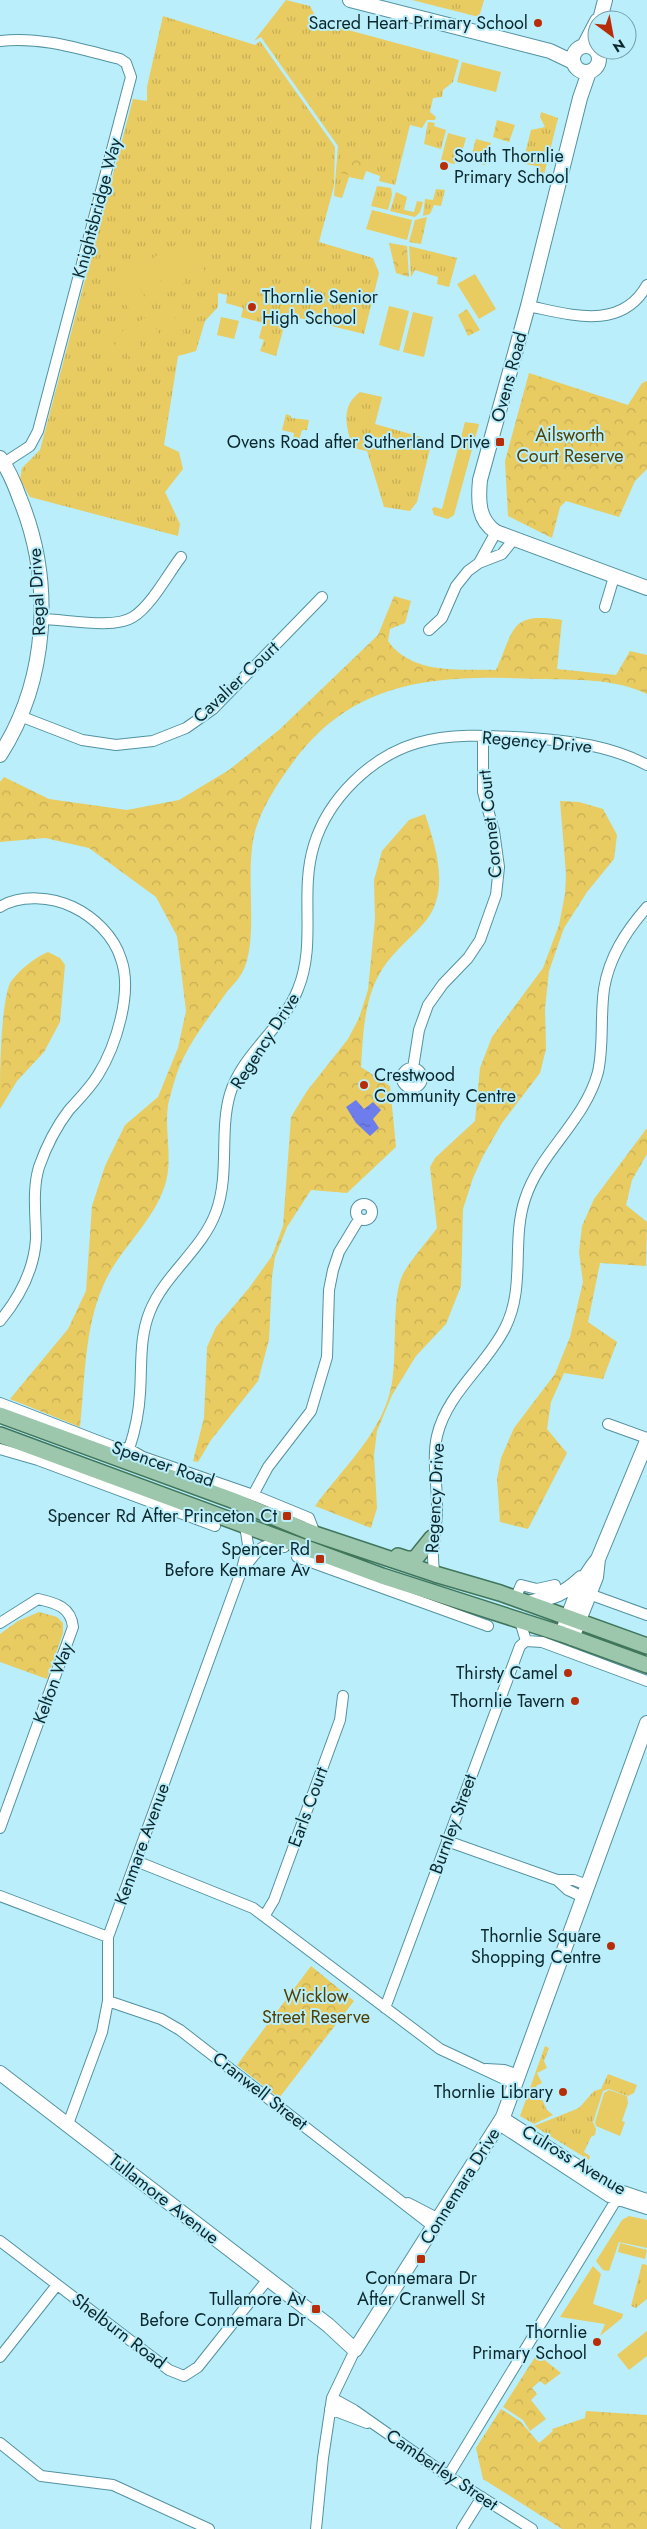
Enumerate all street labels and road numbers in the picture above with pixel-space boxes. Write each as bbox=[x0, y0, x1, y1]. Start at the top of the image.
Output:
street label: Knightsbridge Way bbox=[66, 135, 128, 281]
street label: Ovens Road bbox=[484, 329, 534, 425]
street label: Regal Drive bbox=[22, 547, 52, 637]
street label: Cavalier Court bbox=[187, 635, 285, 729]
street label: Regency Drive bbox=[481, 724, 593, 760]
street label: Coronet Court bbox=[471, 768, 509, 879]
street label: Regency Drive bbox=[224, 988, 306, 1094]
street label: Spencer Road bbox=[108, 1434, 218, 1494]
street label: Regency Drive bbox=[419, 1442, 451, 1554]
street label: Kelton Way bbox=[26, 1639, 80, 1727]
street label: Earls Court bbox=[281, 1763, 335, 1851]
street label: Burnley Street bbox=[423, 1770, 483, 1878]
street label: Kenmare Avenue bbox=[108, 1780, 176, 1908]
street label: Cranwell Street bbox=[207, 2046, 314, 2137]
street label: Culross Avenue bbox=[517, 2119, 631, 2201]
street label: Connemara Drive bbox=[414, 2123, 506, 2249]
street label: Tullamore Avenue bbox=[103, 2148, 225, 2250]
street label: Shelburn Road bbox=[66, 2287, 172, 2375]
street label: Camberley Street bbox=[381, 2423, 504, 2518]

